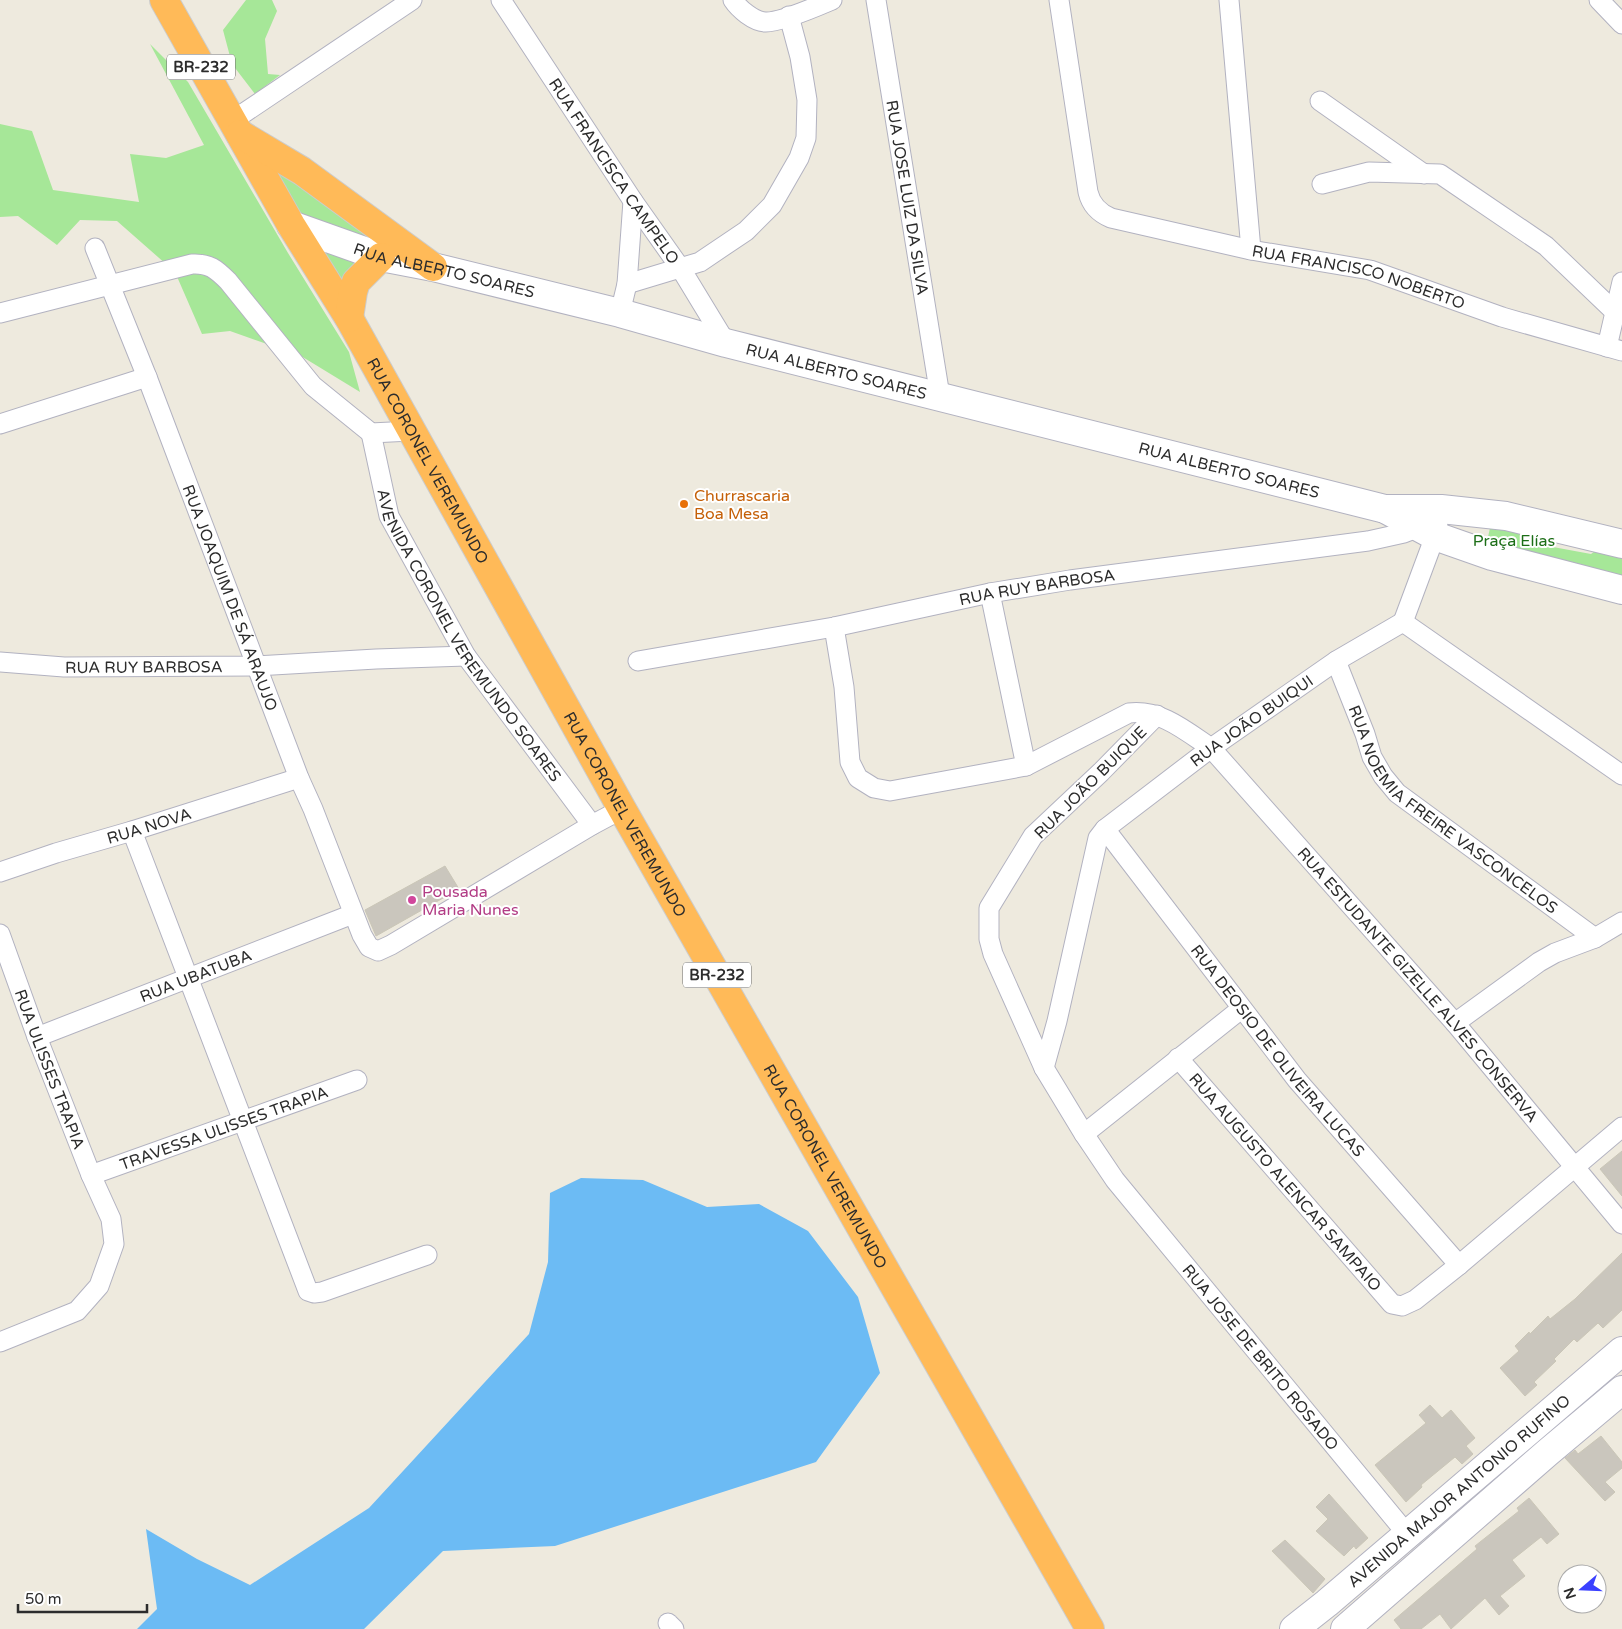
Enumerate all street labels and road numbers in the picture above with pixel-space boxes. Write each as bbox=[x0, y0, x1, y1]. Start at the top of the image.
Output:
road number: BR-232 bbox=[167, 54, 235, 80]
street label: RUA FRANCISCA CAMPELO bbox=[544, 75, 683, 268]
street label: RUA JOSE LUIZ DA SILVA bbox=[881, 99, 933, 297]
street label: RUA ALBERTO SOARES bbox=[351, 239, 537, 303]
street label: RUA FRANCISCO NOBERTO bbox=[1250, 241, 1467, 314]
street label: RUA ALBERTO SOARES bbox=[744, 339, 929, 404]
street label: RUA CORONEL VEREMUNDO bbox=[362, 355, 493, 567]
street label: RUA ALBERTO SOARES bbox=[1136, 438, 1321, 503]
street label: RUA JOAQUIM DE SÁ ARAUJO bbox=[178, 482, 282, 714]
street label: AVENIDA CORONEL VEREMUNDO SOARES bbox=[372, 487, 565, 786]
street label: RUA RUY BARBOSA bbox=[957, 565, 1116, 610]
street label: RUA RUY BARBOSA bbox=[65, 657, 223, 678]
street label: RUA JOÃO BUIQUI bbox=[1186, 671, 1317, 771]
street label: RUA NOEMIA FREIRE VASCONCELOS bbox=[1344, 702, 1562, 918]
street label: RUA CORONEL VEREMUNDO bbox=[559, 708, 691, 921]
street label: RUA JOÃO BUIQUE bbox=[1030, 722, 1151, 843]
street label: RUA NOVA bbox=[105, 804, 194, 849]
street label: RUA ESTUDANTE GIZELLE ALVES CONSERVA bbox=[1293, 843, 1542, 1127]
street label: RUA DEOSIO DE OLIVEIRA LUCAS bbox=[1186, 941, 1369, 1161]
street label: RUA UBATUBA bbox=[137, 945, 255, 1007]
road number: BR-232 bbox=[683, 962, 751, 988]
street label: RUA ULISSES TRAPIA bbox=[10, 987, 89, 1152]
street label: RUA CORONEL VEREMUNDO bbox=[759, 1061, 891, 1273]
street label: RUA AUGUSTO ALENCAR SAMPAIO bbox=[1185, 1069, 1385, 1296]
street label: TRAVESSA ULISSES TRAPIA bbox=[117, 1082, 331, 1175]
street label: RUA JOSE DE BRITO ROSADO bbox=[1178, 1260, 1343, 1455]
street label: AVENIDA MAJOR ANTONIO RUFINO bbox=[1344, 1391, 1575, 1592]

